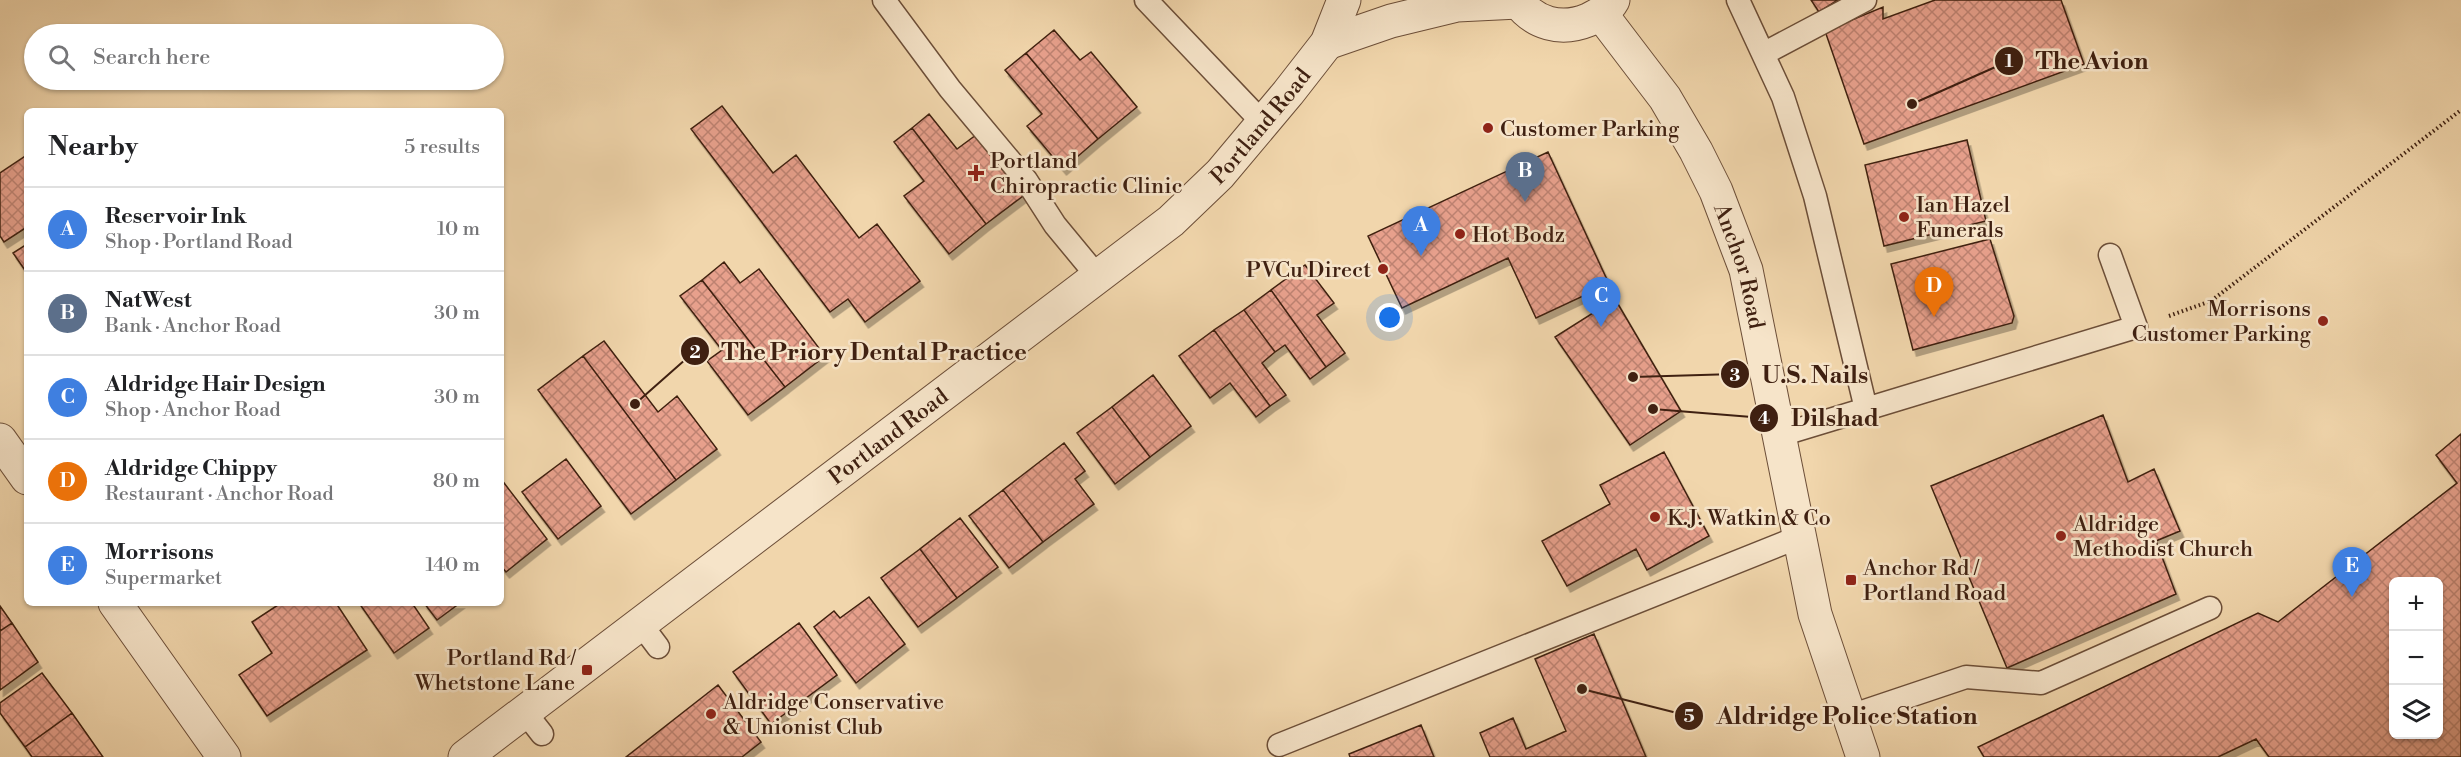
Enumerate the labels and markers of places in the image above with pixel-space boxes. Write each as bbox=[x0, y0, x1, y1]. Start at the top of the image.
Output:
callout: The Avion bbox=[1994, 40, 2161, 82]
place label: Customer Parking bbox=[1500, 116, 1680, 143]
marker: Customer Parking bbox=[1481, 121, 1495, 135]
place label: Portland Chiropractic Clinic bbox=[990, 148, 1183, 200]
pin: B bbox=[1506, 152, 1544, 202]
marker: Portland Chiropractic Clinic bbox=[967, 164, 985, 182]
place label: Ian Hazel Funerals bbox=[1916, 192, 2011, 244]
pin: A bbox=[1402, 206, 1440, 256]
marker: Ian Hazel Funerals bbox=[1897, 210, 1911, 224]
place label: Hot Bodz bbox=[1472, 222, 1565, 249]
marker: Hot Bodz bbox=[1453, 227, 1467, 241]
place label: PVCu Direct bbox=[1246, 257, 1371, 284]
marker: PVCu Direct bbox=[1376, 262, 1390, 276]
pin: D bbox=[1914, 268, 1954, 317]
pin: C bbox=[1582, 278, 1620, 327]
place label: Morrisons Customer Parking bbox=[2132, 296, 2312, 348]
marker: Morrisons Customer Parking bbox=[2316, 314, 2330, 328]
callout: The Priory Dental Practice bbox=[680, 330, 1039, 372]
callout: U.S. Nails bbox=[1720, 353, 1880, 395]
callout: Dilshad bbox=[1749, 397, 1891, 439]
place label: K.J. Watkin & Co bbox=[1667, 505, 1831, 532]
marker: K.J. Watkin & Co bbox=[1648, 510, 1662, 524]
place label: Aldridge Methodist Church bbox=[2072, 511, 2253, 563]
marker: Aldridge Methodist Church bbox=[2054, 529, 2068, 543]
pin: E bbox=[2332, 548, 2372, 597]
place label: Anchor Rd / Portland Road bbox=[1862, 555, 2006, 607]
marker: Anchor Rd / Portland Road bbox=[1844, 573, 1858, 587]
place label: Portland Rd / Whetstone Lane bbox=[414, 645, 577, 697]
marker: Portland Rd / Whetstone Lane bbox=[580, 663, 594, 677]
place label: Aldridge Conservative & Unionist Club bbox=[722, 689, 944, 741]
callout: Aldridge Police Station bbox=[1674, 695, 1989, 737]
marker: Aldridge Conservative & Unionist Club bbox=[704, 707, 718, 721]

